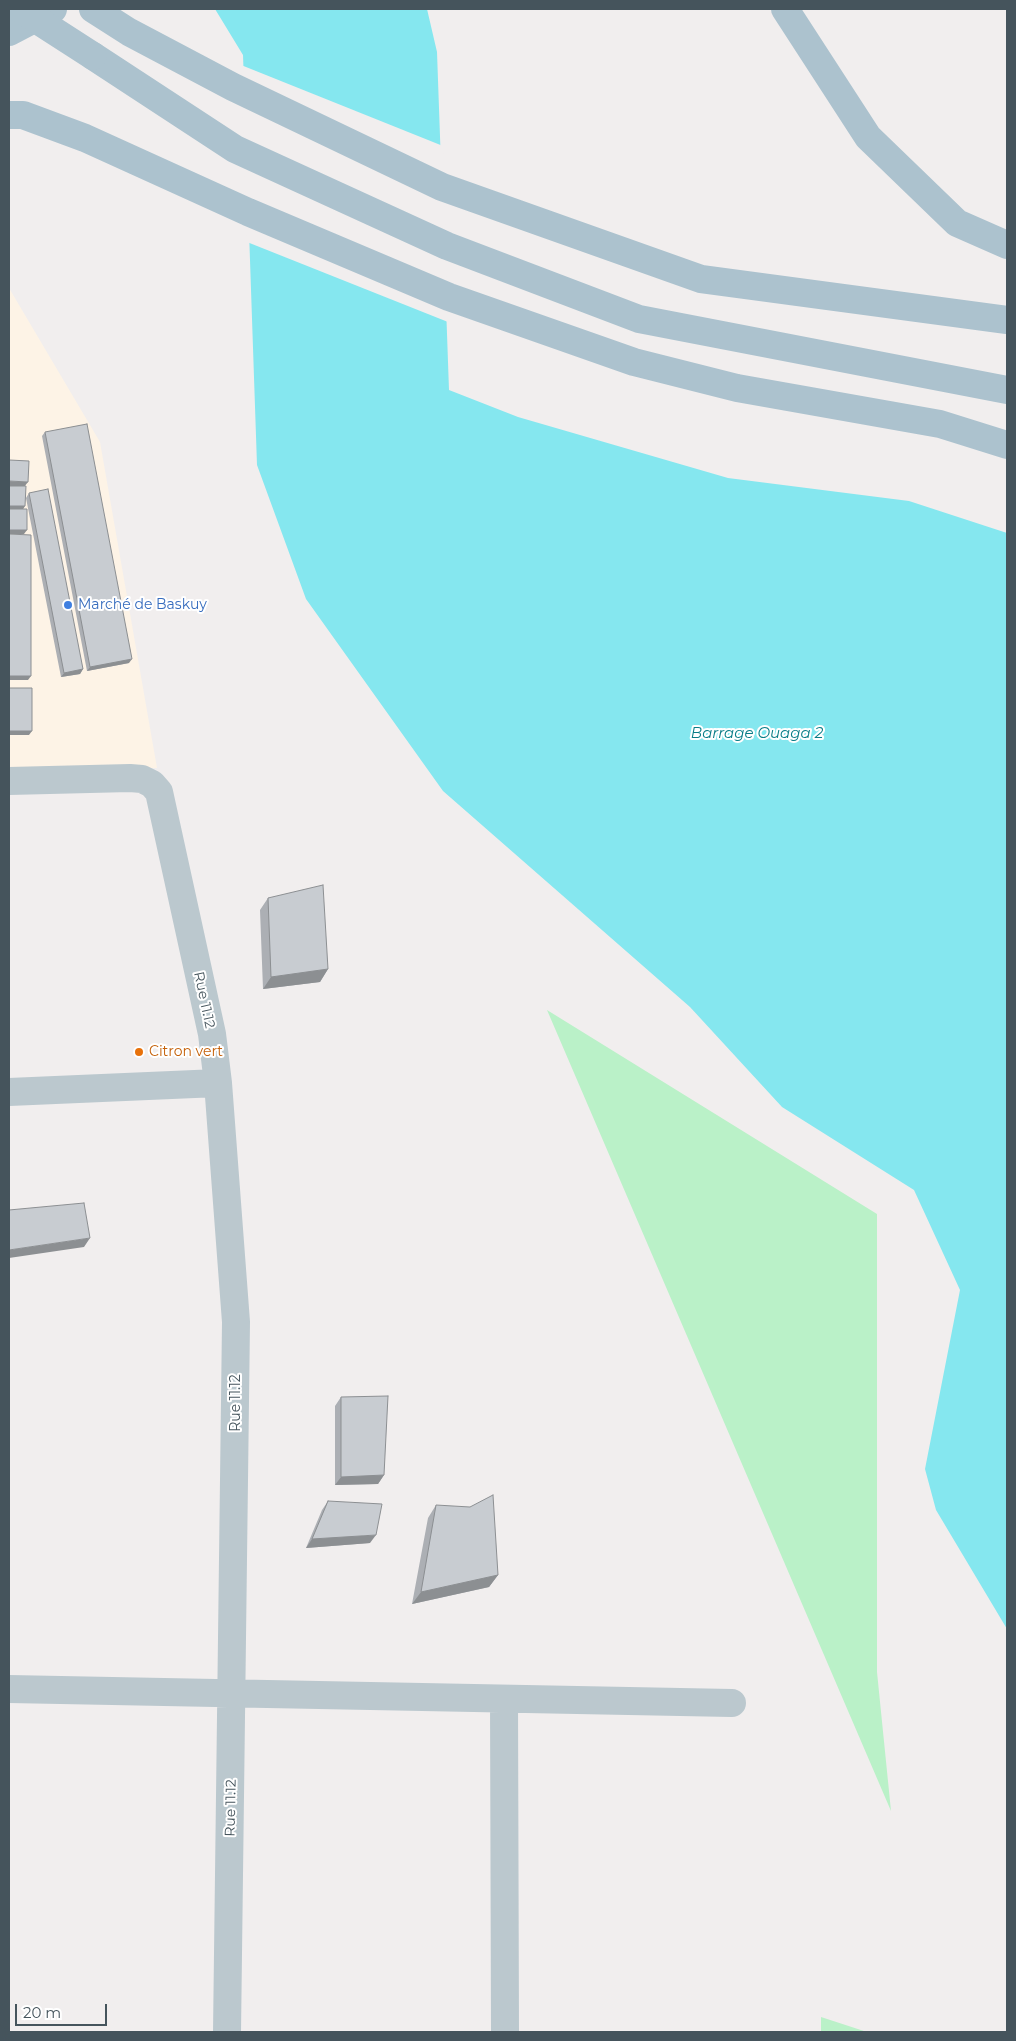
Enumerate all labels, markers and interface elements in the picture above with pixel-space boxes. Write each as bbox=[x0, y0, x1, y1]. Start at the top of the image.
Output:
place label: Marché de Baskuy bbox=[78, 597, 207, 613]
marker: Marché de Baskuy bbox=[62, 599, 74, 611]
water label: Barrage Ouaga 2 bbox=[691, 725, 823, 743]
street label: Rue 11.12 bbox=[190, 970, 218, 1030]
place label: Citron vert bbox=[149, 1044, 223, 1060]
marker: Citron vert bbox=[133, 1046, 145, 1058]
street label: Rue 11.12 bbox=[228, 1374, 244, 1432]
street label: Rue 11.12 bbox=[222, 1779, 240, 1837]
scale bar bbox=[18, 1994, 110, 2026]
text: 20 m bbox=[23, 2003, 61, 2022]

